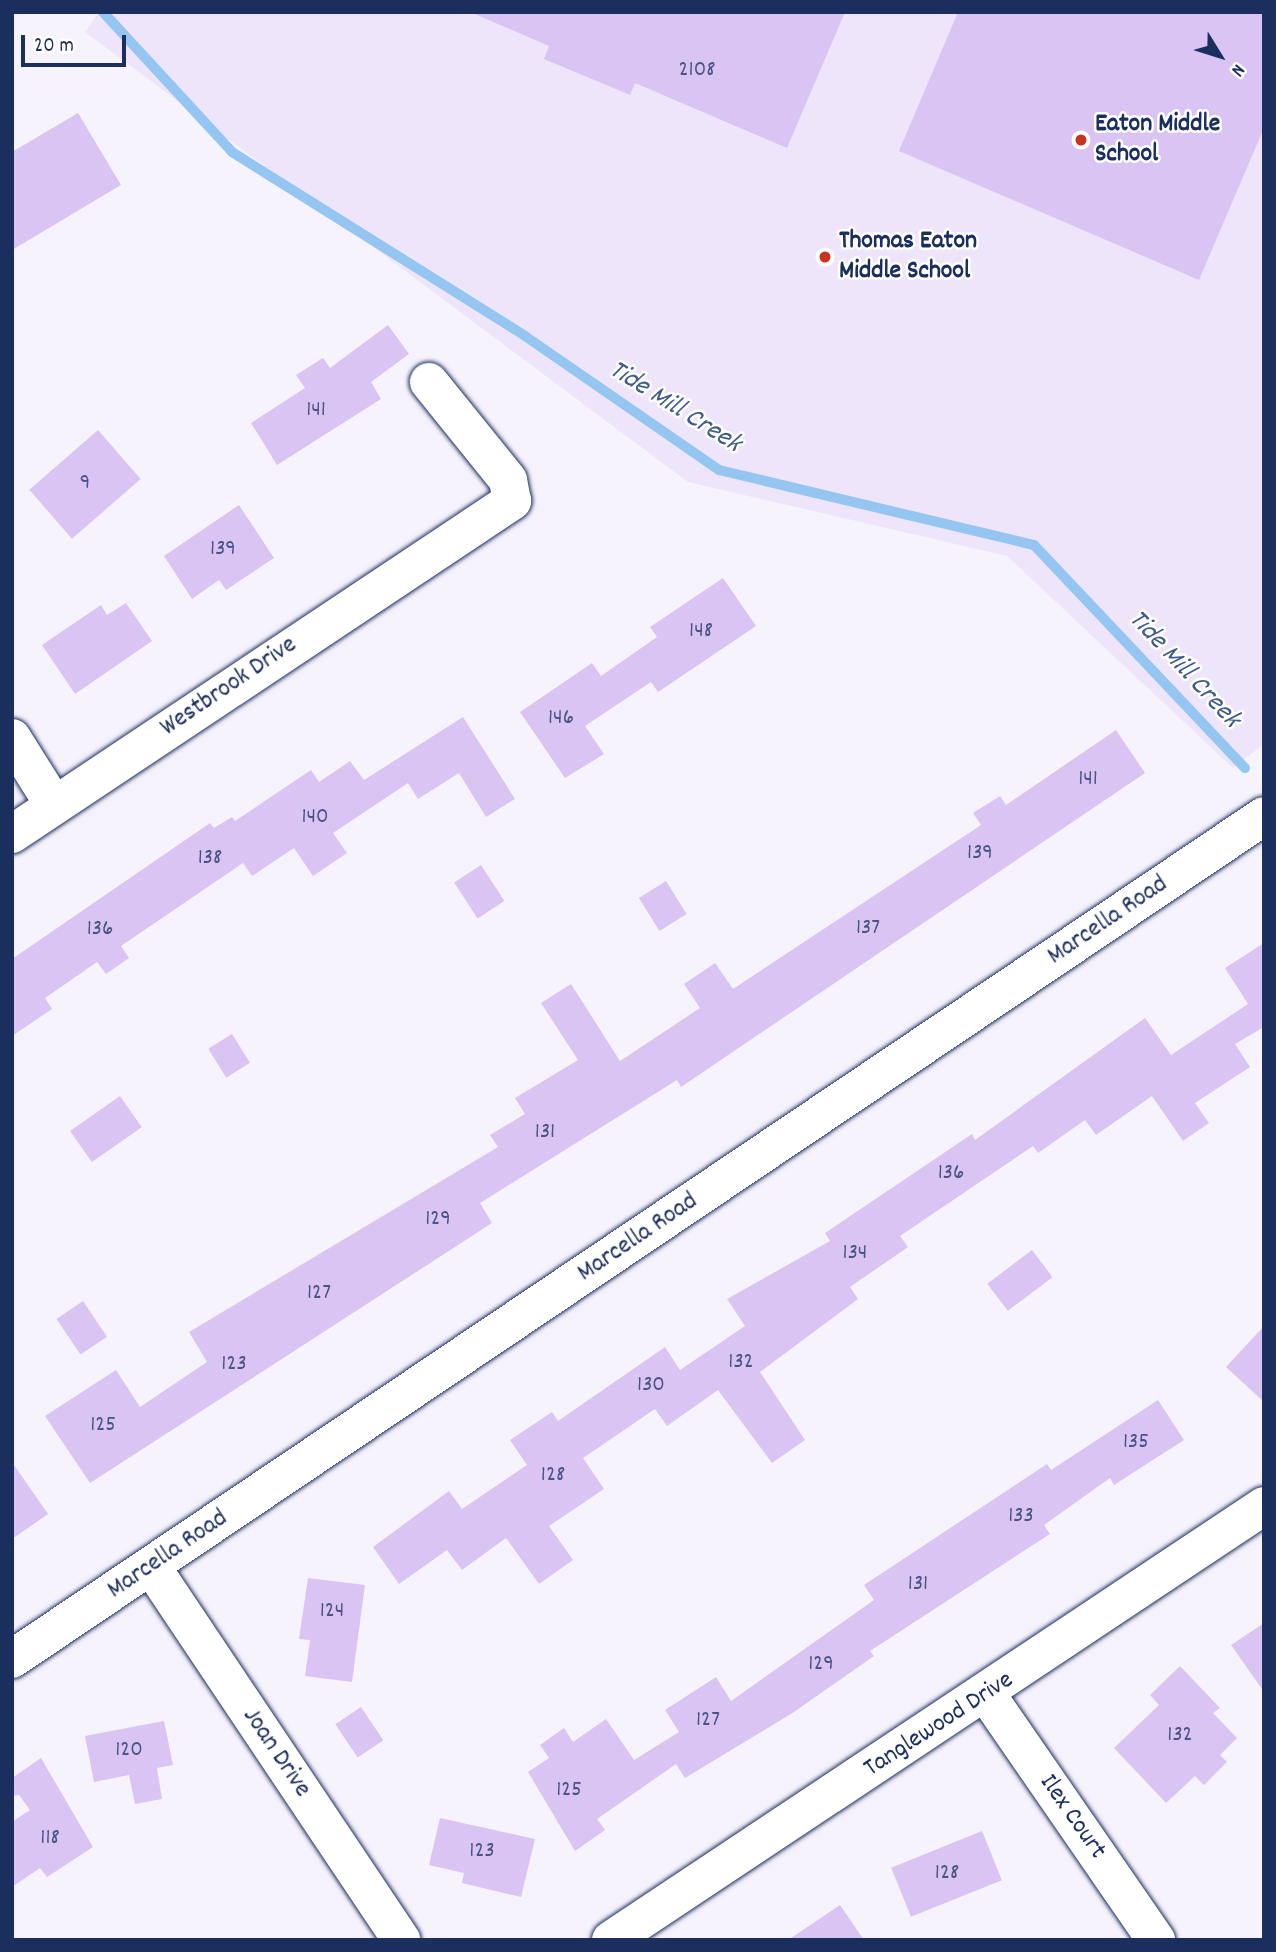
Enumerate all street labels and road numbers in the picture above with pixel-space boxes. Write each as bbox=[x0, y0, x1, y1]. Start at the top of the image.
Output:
street label: Westbrook Drive bbox=[155, 630, 303, 744]
street label: Marcella Road bbox=[1042, 869, 1174, 973]
street label: Marcella Road bbox=[572, 1186, 704, 1290]
street label: Marcella Road bbox=[102, 1503, 234, 1607]
street label: Tanglewood Drive bbox=[858, 1665, 1020, 1785]
street label: Joan Drive bbox=[235, 1702, 317, 1804]
street label: Ilex Court bbox=[1032, 1769, 1112, 1865]

